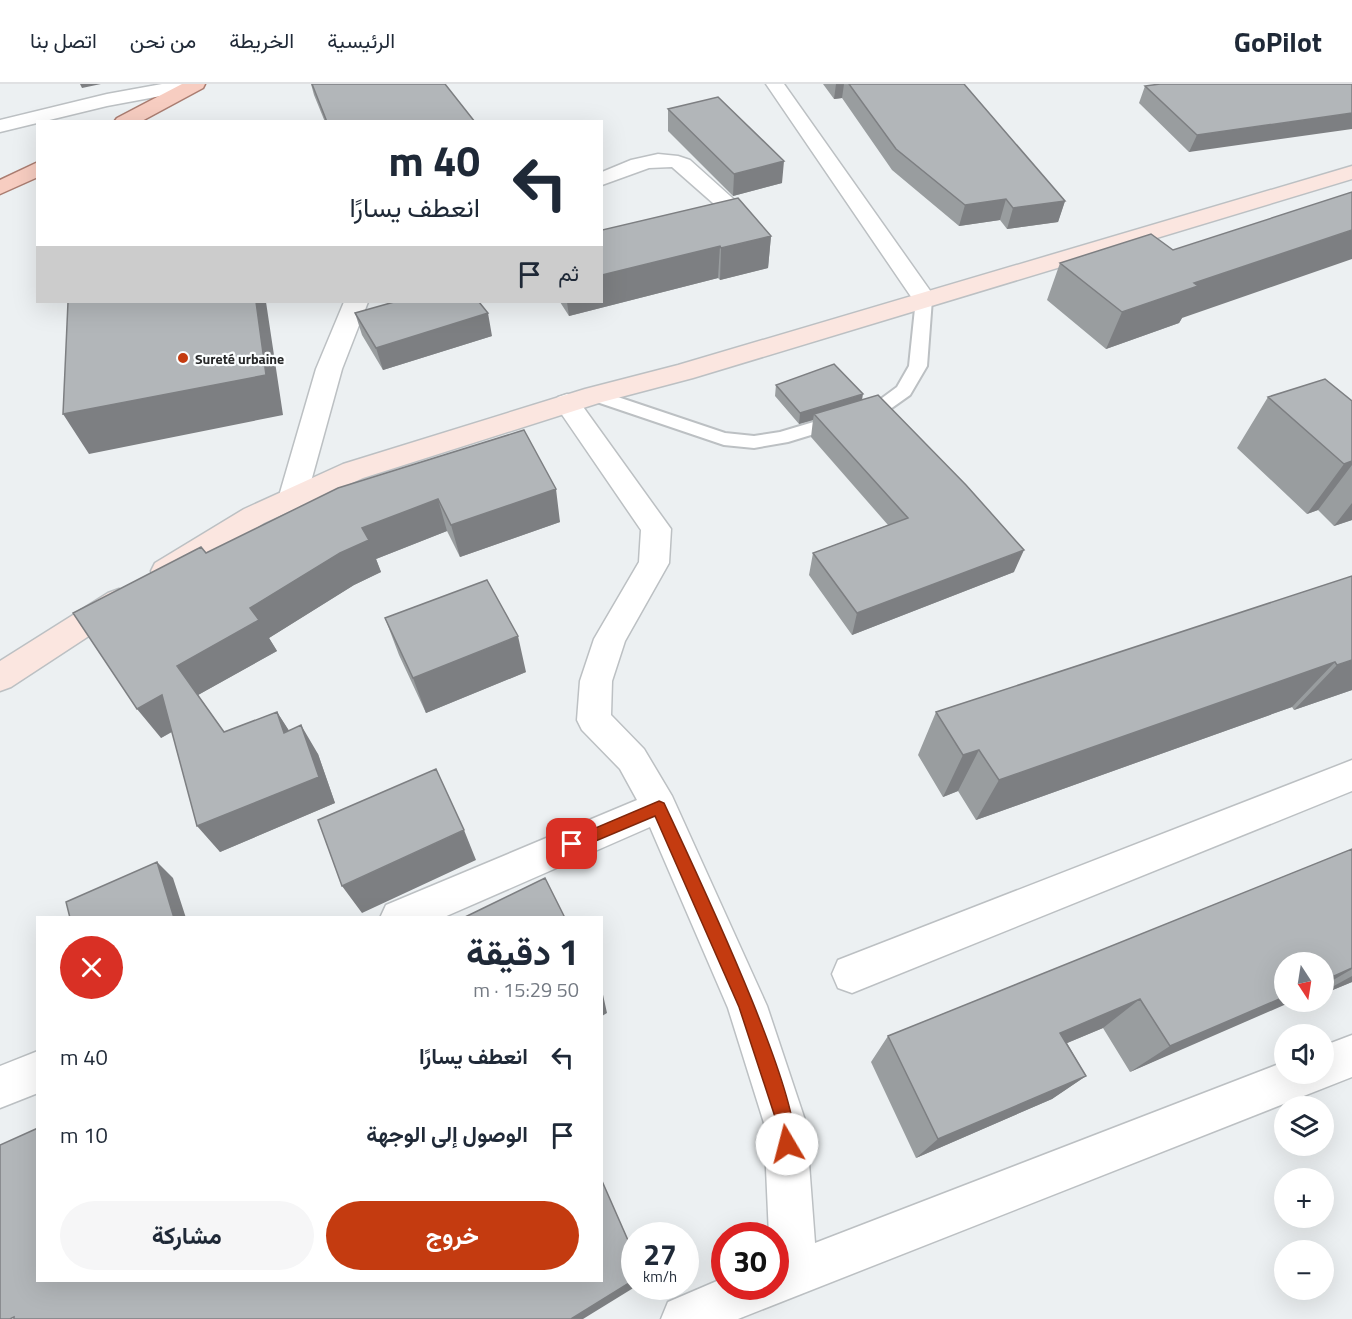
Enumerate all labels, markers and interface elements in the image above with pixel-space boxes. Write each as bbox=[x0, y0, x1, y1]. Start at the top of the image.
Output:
text: GoPilot bbox=[1234, 20, 1322, 63]
text: اتصل بنا bbox=[30, 24, 97, 56]
text: من نحن bbox=[130, 24, 196, 56]
text: الخريطة bbox=[229, 24, 294, 56]
text: الرئيسية bbox=[327, 24, 395, 56]
text: 40 m bbox=[388, 128, 480, 192]
icon: left bbox=[501, 144, 579, 222]
text: انعطف يسارًا bbox=[349, 186, 480, 227]
text: ثم bbox=[558, 256, 579, 290]
icon: arrive bbox=[513, 258, 546, 291]
place label: Sureté urbaine bbox=[195, 348, 284, 369]
marker: Sureté urbaine bbox=[176, 351, 190, 365]
pin bbox=[546, 818, 597, 869]
icon: arrive bbox=[555, 827, 588, 860]
text: 1 دقيقة bbox=[466, 924, 579, 979]
button: close bbox=[60, 936, 123, 999]
north arrow bbox=[1274, 952, 1334, 1012]
map controls bbox=[1274, 952, 1334, 1300]
text: 50 m · 15:29 bbox=[473, 974, 579, 1005]
button: sound bbox=[1274, 1024, 1334, 1084]
text: انعطف يسارًا bbox=[419, 1039, 528, 1073]
text: 40 m bbox=[60, 1040, 108, 1074]
icon: left bbox=[546, 1041, 579, 1074]
button: layers bbox=[1274, 1096, 1334, 1156]
position arrow bbox=[755, 1112, 819, 1176]
text: الوصول إلى الوجهة bbox=[366, 1117, 528, 1151]
text: 10 m bbox=[60, 1118, 108, 1152]
icon: arrive bbox=[546, 1119, 579, 1152]
button: + bbox=[1274, 1168, 1334, 1228]
button: مشاركة bbox=[60, 1201, 314, 1270]
button: خروج bbox=[326, 1201, 579, 1270]
speed limit sign: 30 bbox=[711, 1222, 789, 1300]
text: 27 bbox=[643, 1231, 677, 1277]
button: − bbox=[1274, 1240, 1334, 1300]
text: km/h bbox=[643, 1265, 677, 1288]

